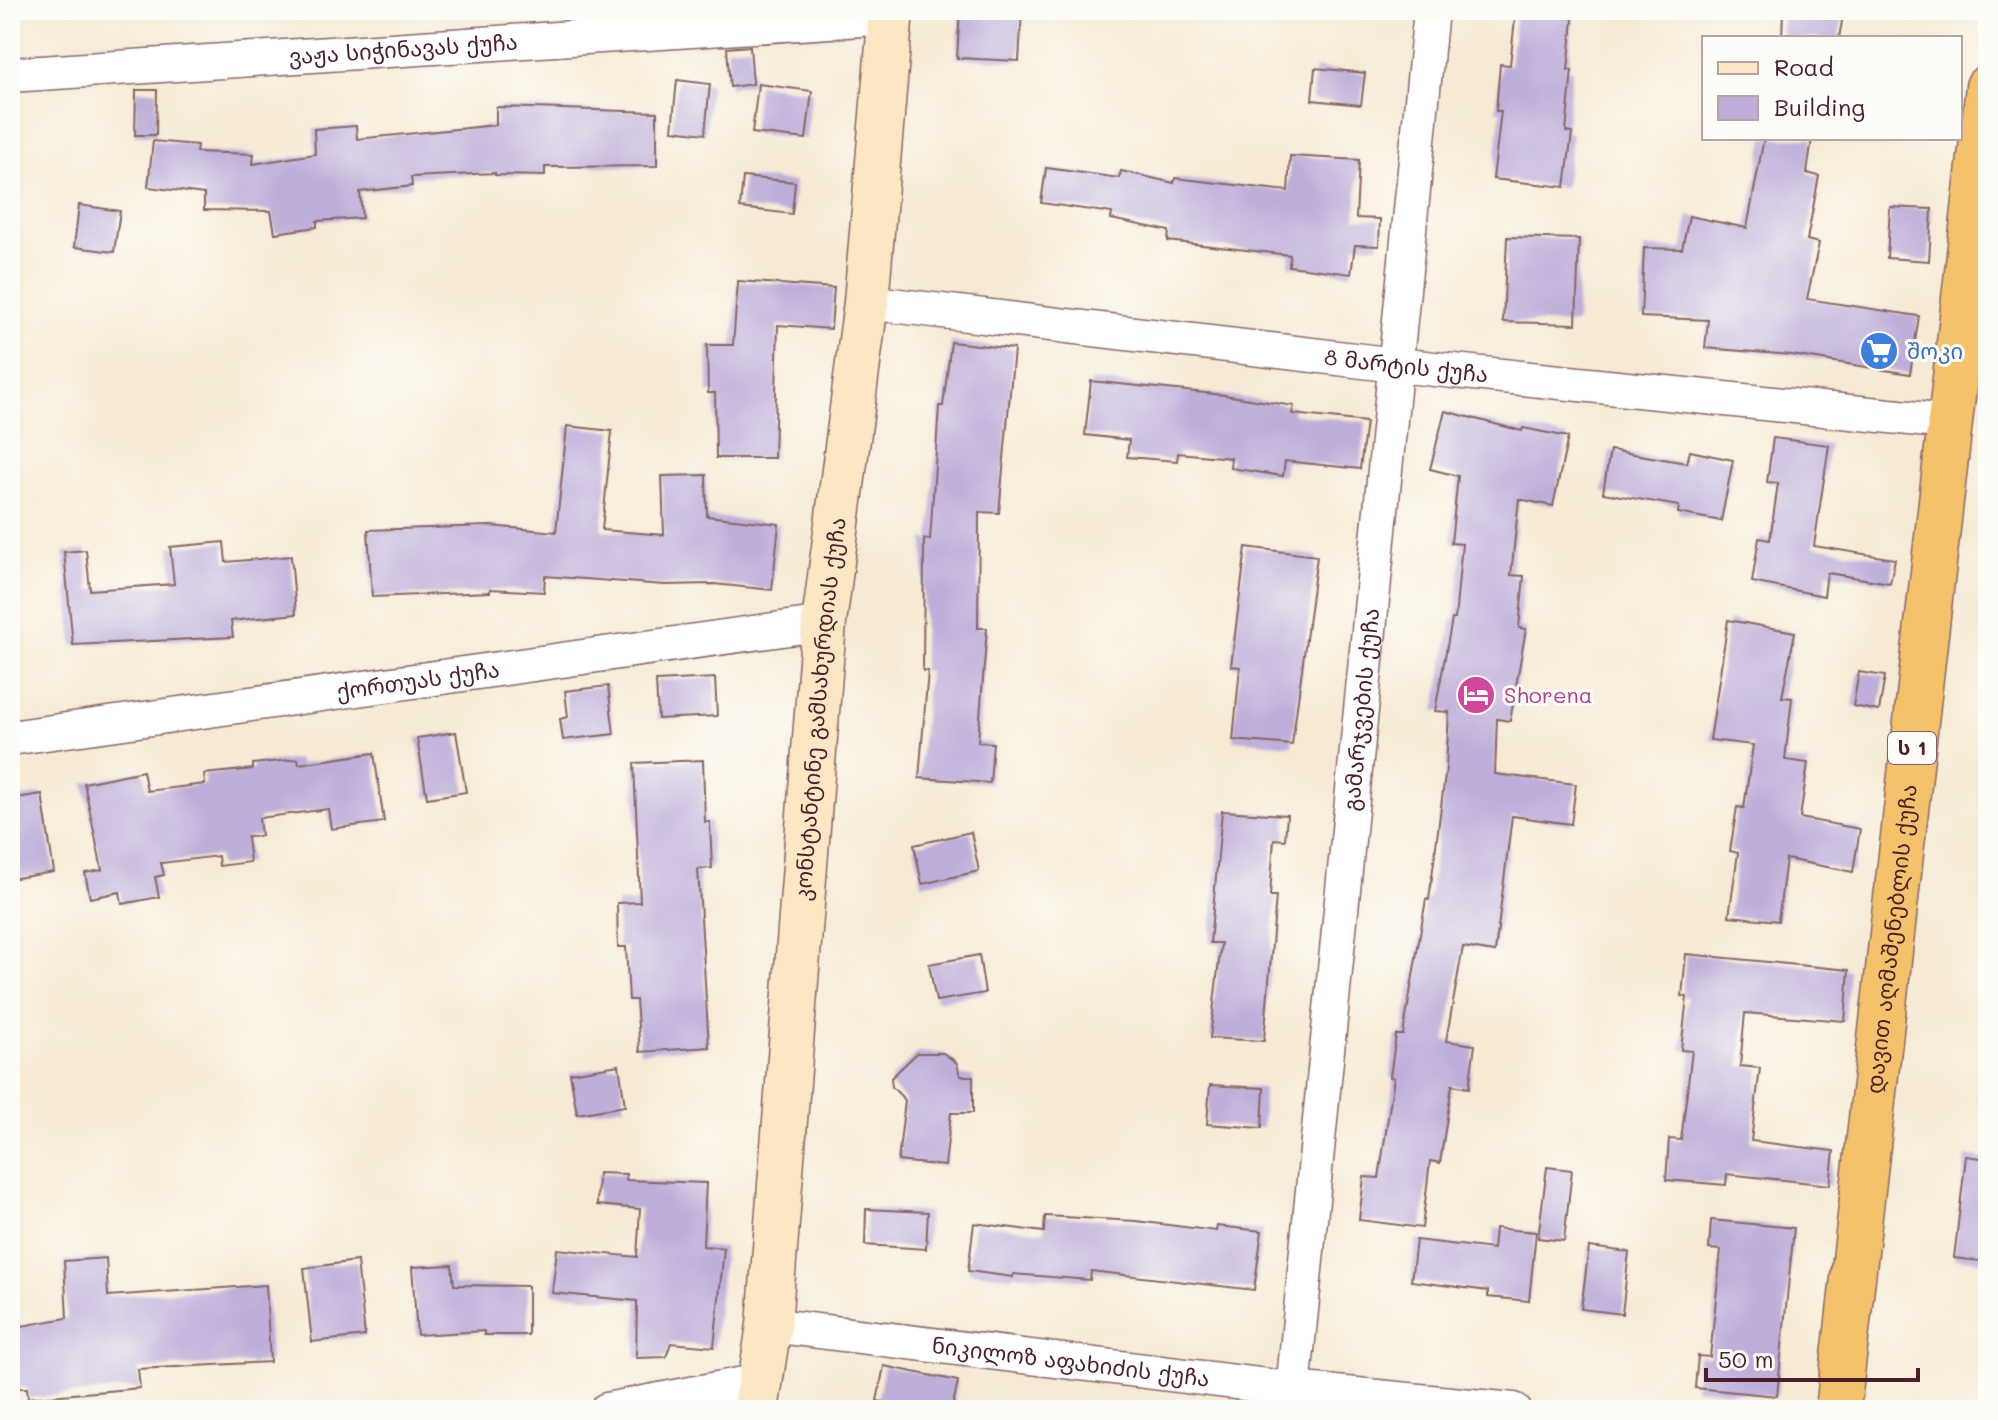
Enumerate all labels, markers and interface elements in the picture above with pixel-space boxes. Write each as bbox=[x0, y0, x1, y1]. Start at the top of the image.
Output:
street label: ვაჟა სიჭინავას ქუჩა bbox=[288, 27, 519, 71]
legend bbox=[1702, 36, 1962, 140]
text: Road bbox=[1774, 51, 1834, 82]
text: Building bbox=[1774, 91, 1865, 122]
supermarket icon: შოკი bbox=[1858, 330, 1900, 372]
place label: შოკი bbox=[1907, 336, 1963, 365]
street label: 8 მარტის ქუჩა bbox=[1323, 342, 1490, 388]
street label: კონსტანტინე გამსახურდიას ქუჩა bbox=[787, 516, 852, 902]
street label: გამარჯვების ქუჩა bbox=[1336, 607, 1385, 812]
street label: ქორთუას ქუჩა bbox=[334, 654, 501, 706]
hotel icon: Shorena bbox=[1455, 674, 1497, 716]
place label: Shorena bbox=[1504, 680, 1592, 709]
road number: ს 1 bbox=[1888, 732, 1936, 764]
street label: დავით აღმაშენებლის ქუჩა bbox=[1859, 783, 1923, 1095]
street label: ნიკილოზ აფახიძის ქუჩა bbox=[930, 1330, 1211, 1393]
scale bar bbox=[1706, 1332, 1918, 1382]
text: 50 m bbox=[1718, 1343, 1774, 1374]

